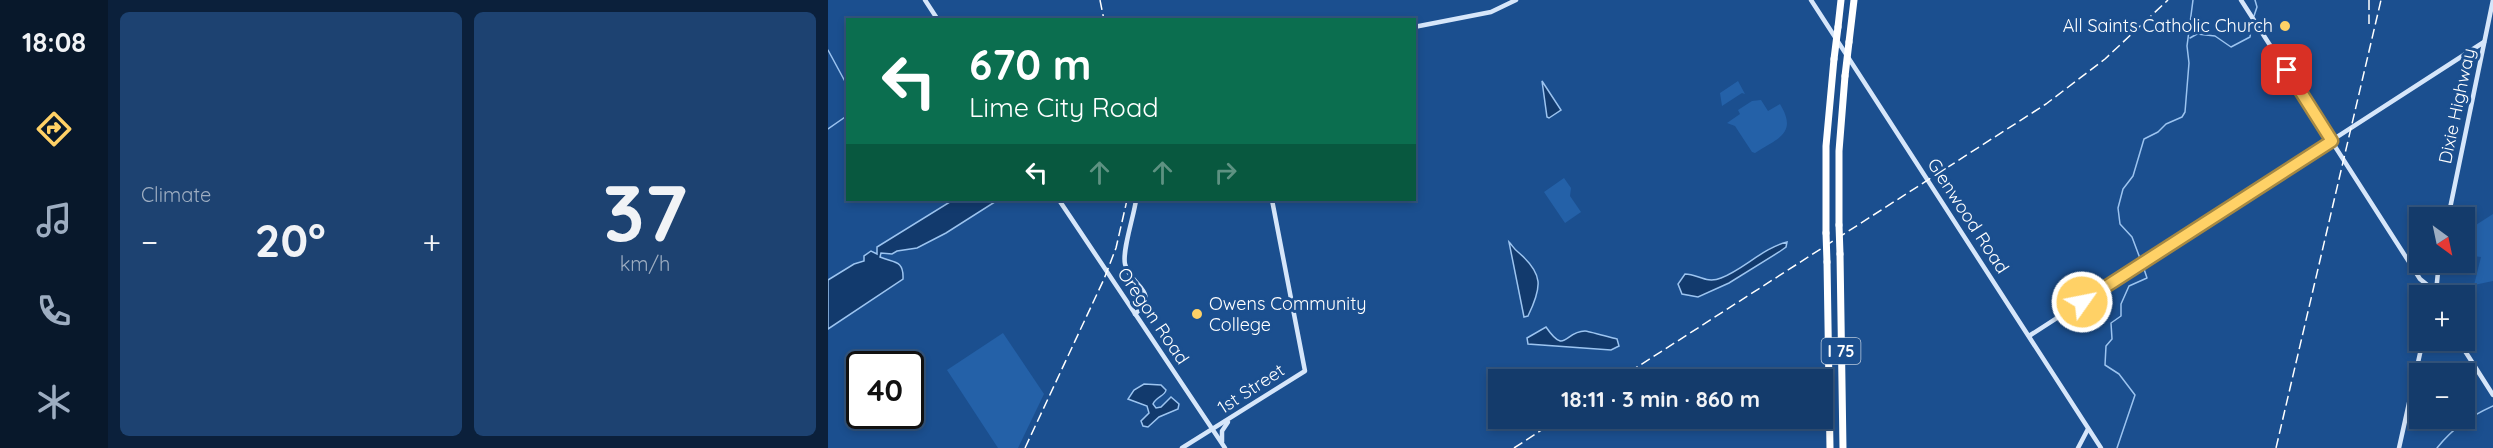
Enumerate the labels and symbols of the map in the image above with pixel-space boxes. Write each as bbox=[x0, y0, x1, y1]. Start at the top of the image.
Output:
place label: All Saints Catholic Church bbox=[2063, 14, 2273, 37]
marker: All Saints Catholic Church bbox=[2278, 19, 2292, 33]
pin bbox=[2261, 44, 2312, 95]
street label: Dixie Highway bbox=[2433, 46, 2480, 166]
street label: Glenwood Road bbox=[1923, 154, 2014, 278]
north arrow bbox=[2409, 207, 2475, 273]
street label: Oregon Road bbox=[1113, 263, 1194, 369]
position arrow bbox=[2050, 270, 2114, 334]
place label: Owens Community College bbox=[1209, 292, 1367, 336]
marker: Owens Community College bbox=[1190, 307, 1204, 321]
road number: I 75 bbox=[1822, 338, 1860, 364]
speed limit sign: 40 bbox=[846, 351, 924, 429]
street label: 1st Street bbox=[1213, 358, 1289, 419]

